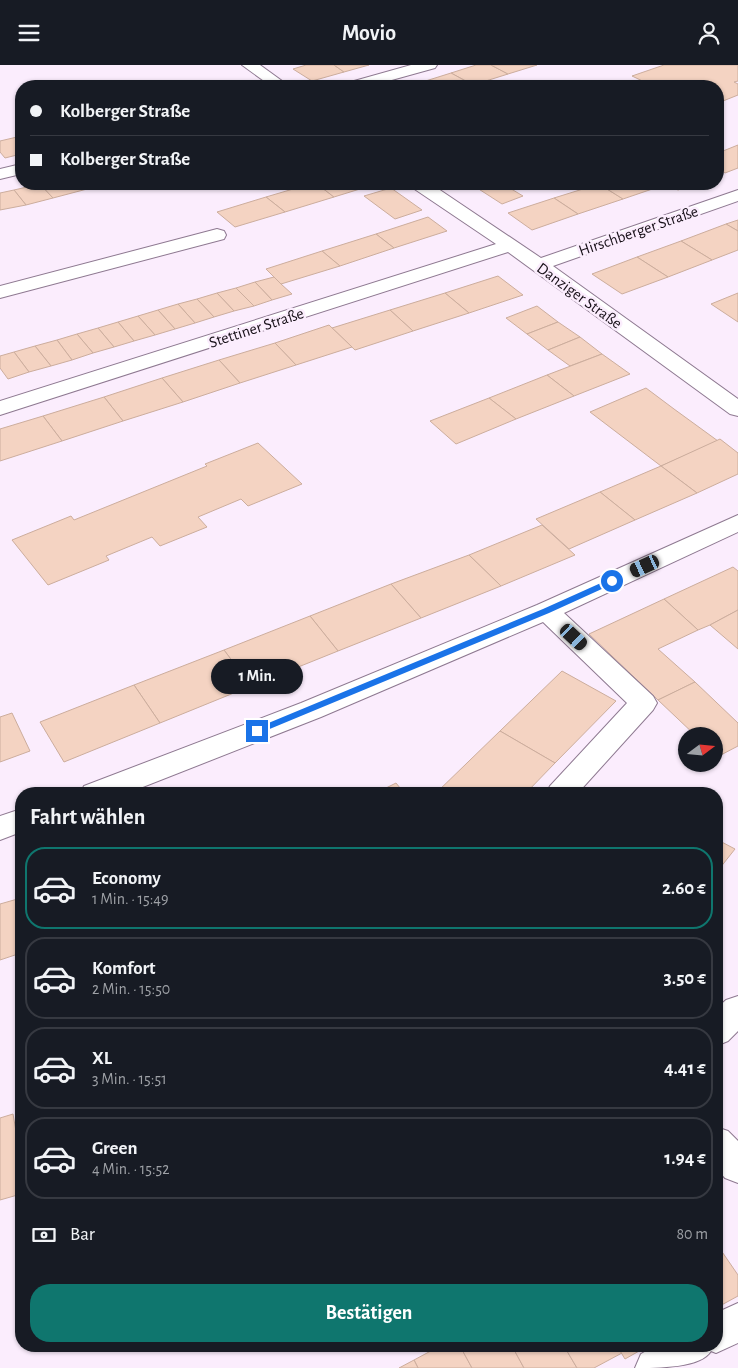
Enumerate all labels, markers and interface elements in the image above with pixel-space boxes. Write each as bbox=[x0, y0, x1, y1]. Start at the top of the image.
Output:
icon: menu bbox=[15, 19, 43, 47]
icon: person bbox=[695, 19, 723, 47]
text: Movio bbox=[342, 22, 396, 44]
text: Kolberger Straße bbox=[60, 102, 190, 121]
text: Kolberger Straße bbox=[60, 150, 190, 169]
street label: Hirschberger Straße bbox=[576, 203, 700, 259]
street label: Danziger Straße bbox=[534, 260, 625, 332]
street label: Stettiner Straße bbox=[207, 305, 306, 351]
car bbox=[628, 553, 661, 579]
route start bbox=[601, 570, 623, 592]
car bbox=[557, 621, 590, 653]
callout: 1 Min. bbox=[211, 659, 303, 693]
text: 1 Min. bbox=[238, 668, 276, 684]
route end bbox=[246, 720, 268, 742]
north arrow bbox=[678, 727, 722, 773]
map controls bbox=[678, 727, 723, 772]
text: Fahrt wählen bbox=[30, 806, 145, 828]
icon: car bbox=[32, 866, 77, 911]
text: Economy bbox=[92, 869, 161, 888]
text: 2.60 € bbox=[662, 879, 706, 898]
text: 1 Min. · 15:49 bbox=[92, 891, 169, 907]
icon: car bbox=[32, 956, 77, 1001]
text: Komfort bbox=[92, 959, 156, 978]
text: 3.50 € bbox=[664, 969, 706, 988]
text: 2 Min. · 15:50 bbox=[92, 981, 170, 997]
icon: car bbox=[32, 1046, 77, 1091]
text: XL bbox=[92, 1049, 112, 1068]
text: 4.41 € bbox=[664, 1059, 706, 1078]
text: 3 Min. · 15:51 bbox=[92, 1071, 167, 1087]
icon: car bbox=[32, 1136, 77, 1181]
text: Green bbox=[92, 1139, 138, 1158]
text: 1.94 € bbox=[664, 1149, 706, 1168]
text: 4 Min. · 15:52 bbox=[92, 1161, 170, 1177]
icon: cash bbox=[30, 1221, 58, 1249]
text: Bar bbox=[70, 1225, 95, 1244]
text: 80 m bbox=[677, 1226, 708, 1242]
button: Bestätigen bbox=[30, 1284, 708, 1342]

